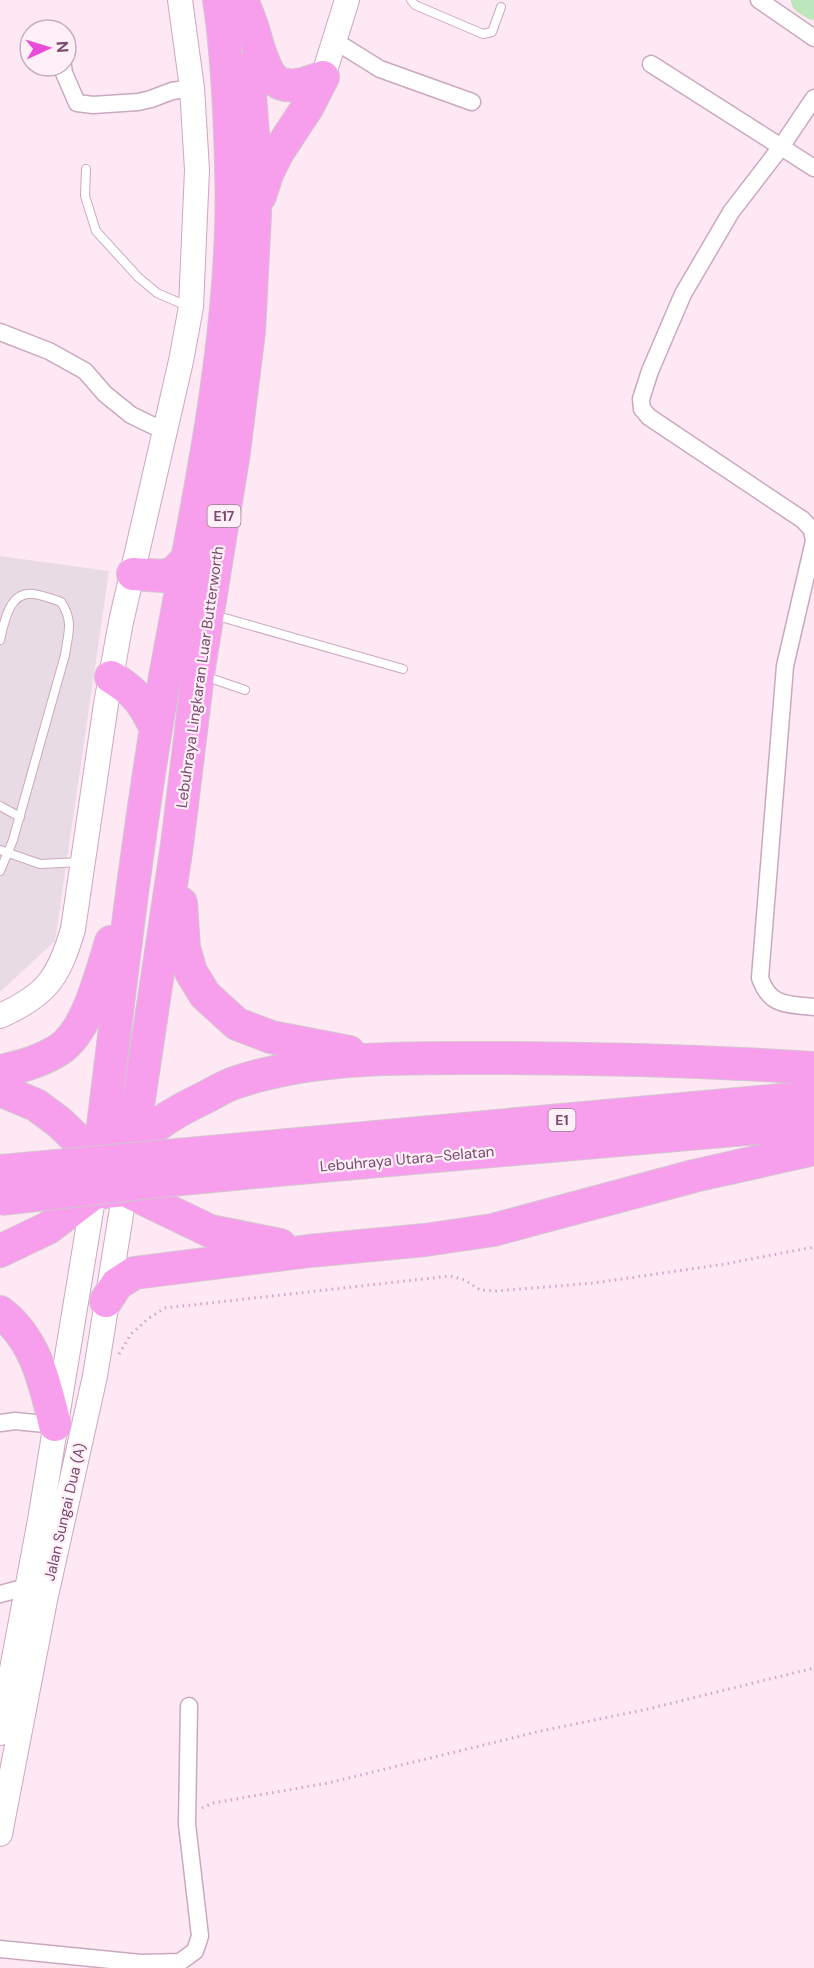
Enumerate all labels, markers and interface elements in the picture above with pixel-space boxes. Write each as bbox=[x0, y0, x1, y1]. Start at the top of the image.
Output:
north arrow bbox=[18, 18, 78, 78]
text: N bbox=[52, 40, 73, 54]
road number: E17 bbox=[208, 505, 240, 527]
street label: Lebuhraya Lingkaran Luar Butterworth bbox=[172, 545, 228, 809]
road number: E1 bbox=[548, 1109, 576, 1131]
street label: Lebuhraya Utara–Selatan bbox=[319, 1141, 495, 1177]
street label: Jalan Sungai Dua (A) bbox=[39, 1441, 91, 1583]

